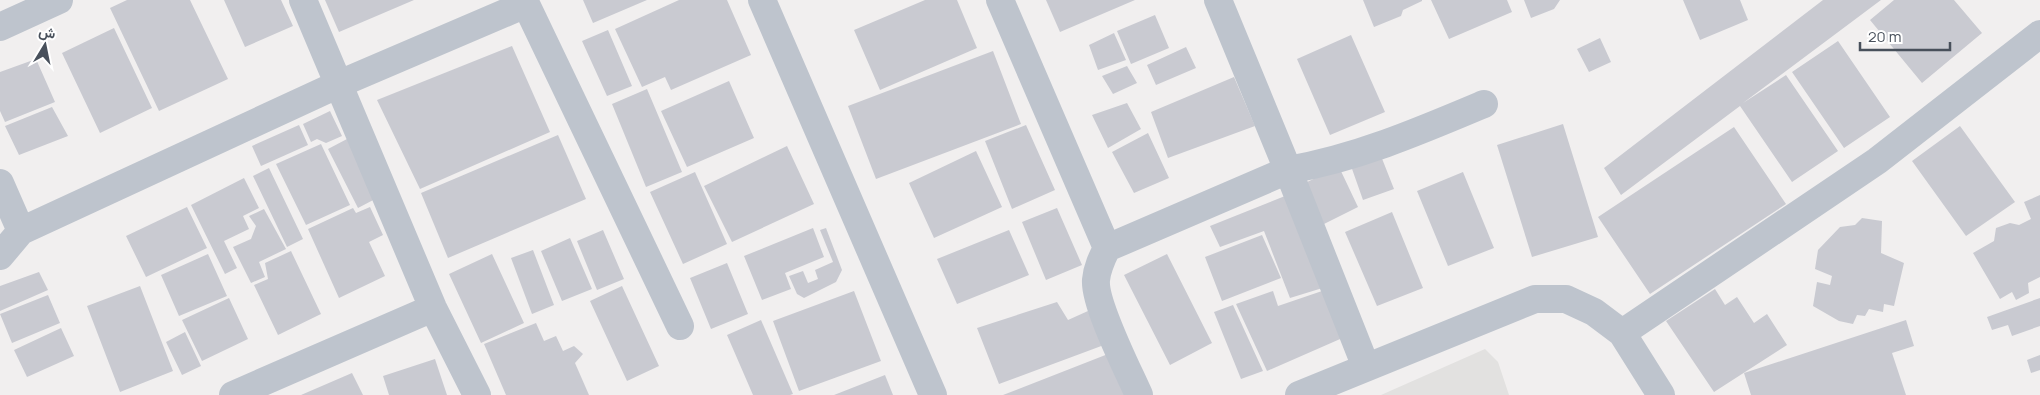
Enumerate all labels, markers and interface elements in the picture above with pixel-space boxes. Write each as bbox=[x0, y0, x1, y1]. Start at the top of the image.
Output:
north arrow bbox=[20, 20, 70, 70]
scale bar bbox=[1860, 20, 1950, 52]
text: ش bbox=[37, 21, 57, 43]
text: 20 m bbox=[1868, 26, 1901, 47]

